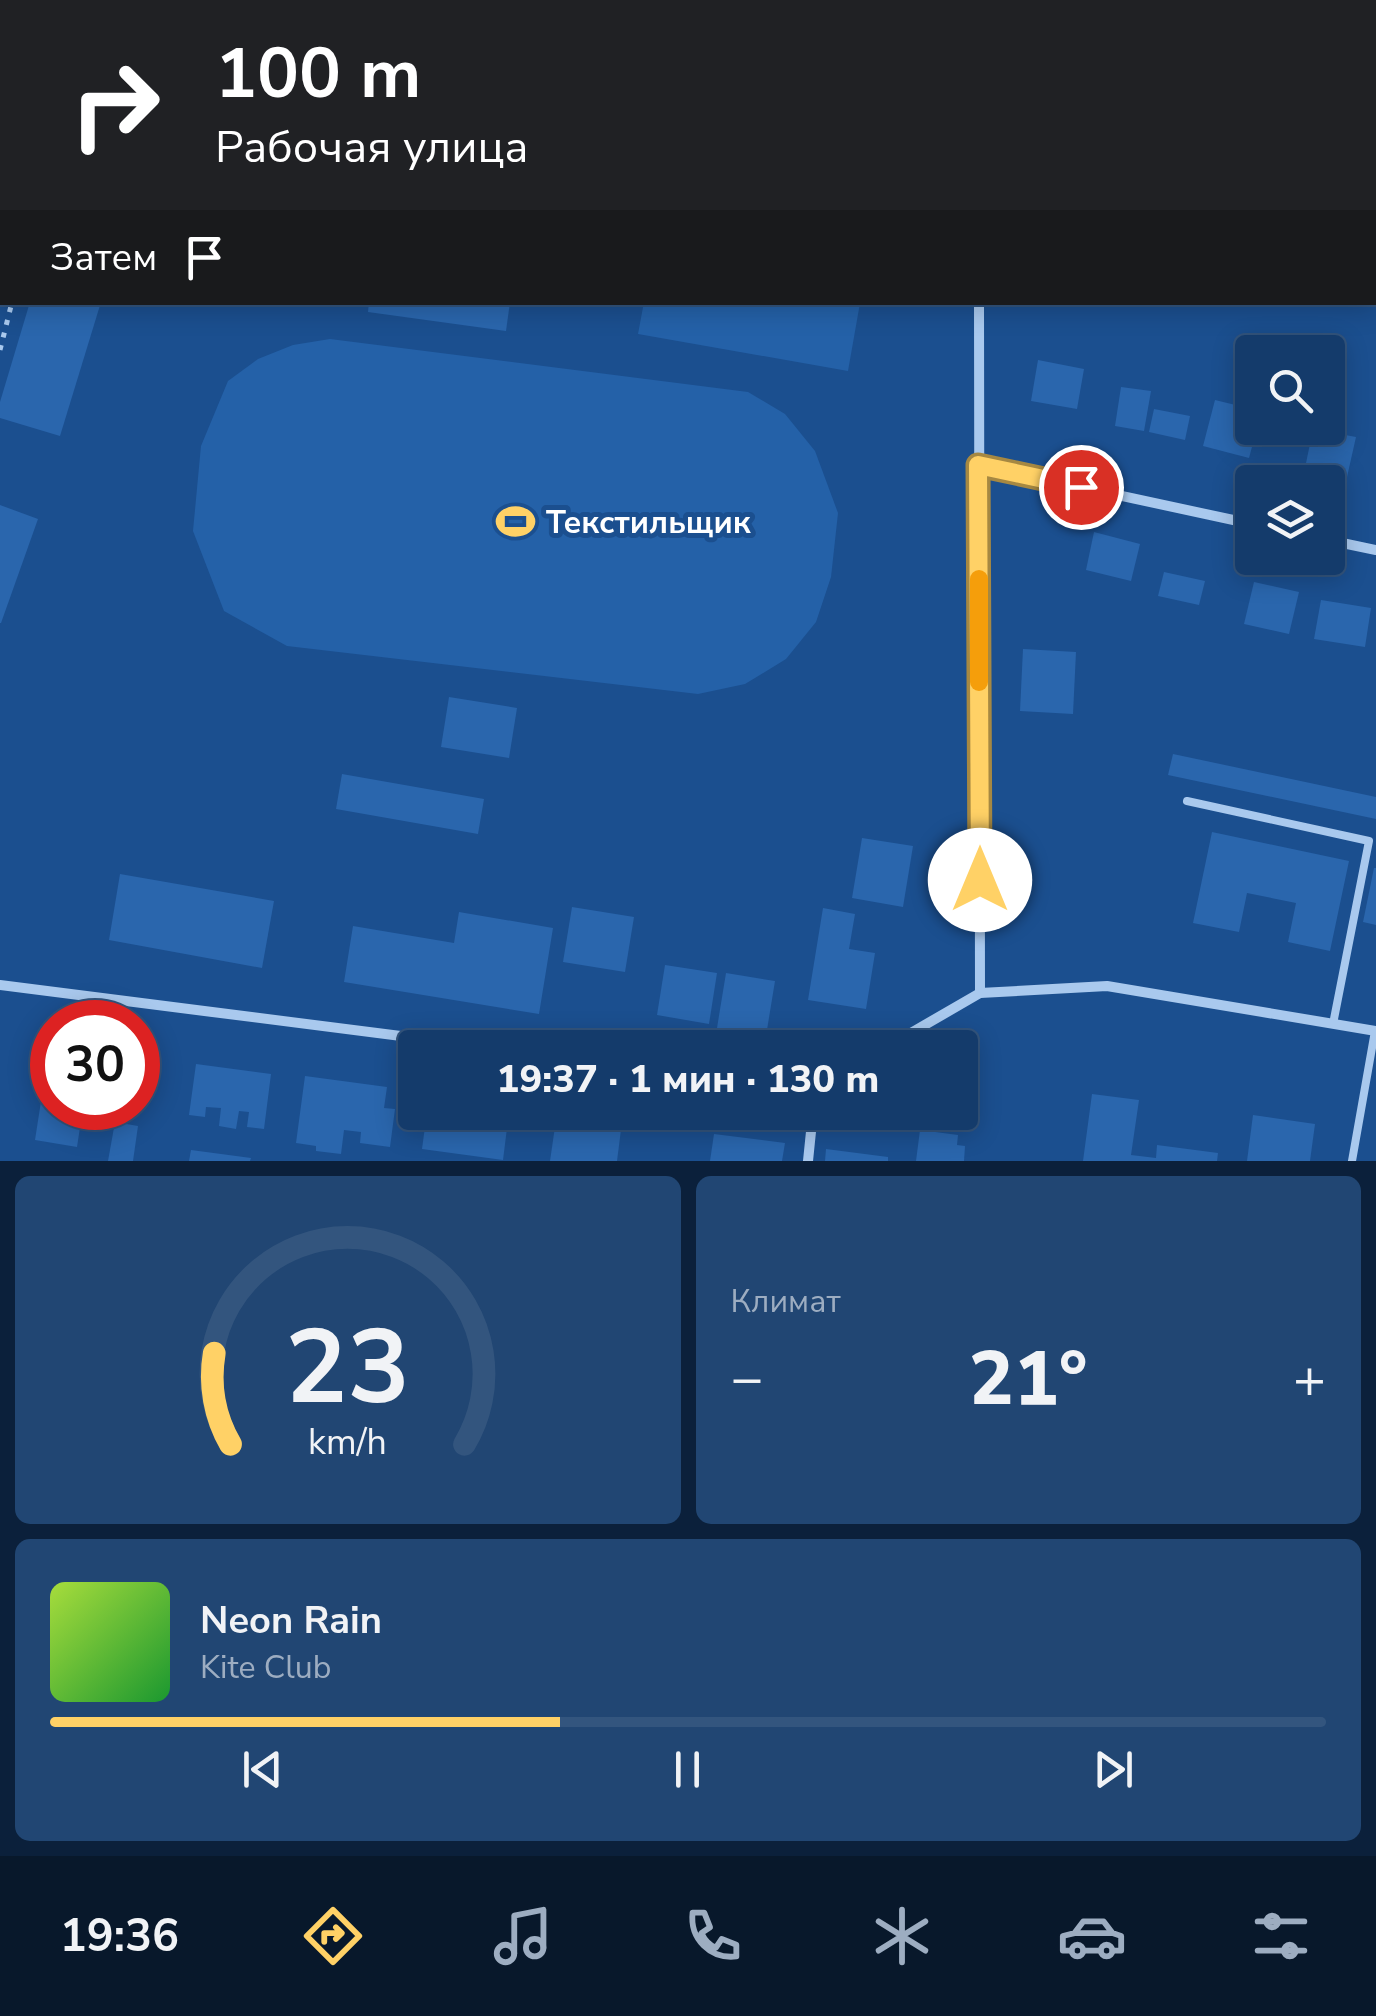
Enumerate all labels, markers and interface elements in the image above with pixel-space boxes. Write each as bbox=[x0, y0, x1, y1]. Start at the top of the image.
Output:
text: 100 m bbox=[215, 26, 421, 122]
icon: right bbox=[50, 40, 180, 170]
text: Рабочая улица bbox=[215, 117, 529, 178]
icon: arrive bbox=[177, 230, 232, 285]
text: Затем bbox=[50, 232, 157, 283]
map controls bbox=[1235, 335, 1345, 575]
button: search bbox=[1235, 335, 1345, 445]
pin bbox=[1039, 445, 1124, 530]
icon: arrive bbox=[1054, 460, 1109, 515]
button: layers bbox=[1235, 465, 1345, 575]
sports icon: Текстильщик bbox=[495, 501, 537, 543]
place label: Текстильщик bbox=[546, 501, 752, 544]
position arrow bbox=[928, 828, 1032, 932]
speed limit sign: 30 bbox=[30, 1000, 160, 1130]
text: 19:37 · 1 мин · 130 m bbox=[497, 1054, 879, 1105]
text: Климат bbox=[731, 1280, 841, 1323]
text: 23 bbox=[285, 1297, 410, 1439]
text: 21° bbox=[969, 1328, 1088, 1430]
text: − bbox=[731, 1341, 764, 1416]
text: + bbox=[1293, 1341, 1326, 1416]
text: km/h bbox=[308, 1418, 387, 1467]
text: Neon Rain bbox=[200, 1595, 382, 1646]
text: Kite Club bbox=[200, 1646, 331, 1689]
icon: previous bbox=[235, 1742, 290, 1797]
icon: pause bbox=[660, 1742, 715, 1797]
icon: next bbox=[1086, 1742, 1141, 1797]
icon: directions bbox=[298, 1901, 368, 1971]
icon: music bbox=[488, 1901, 558, 1971]
icon: phone bbox=[678, 1901, 748, 1971]
icon: climate bbox=[867, 1901, 937, 1971]
icon: car bbox=[1057, 1901, 1127, 1971]
icon: filters bbox=[1246, 1901, 1316, 1971]
text: 19:36 bbox=[60, 1906, 179, 1967]

